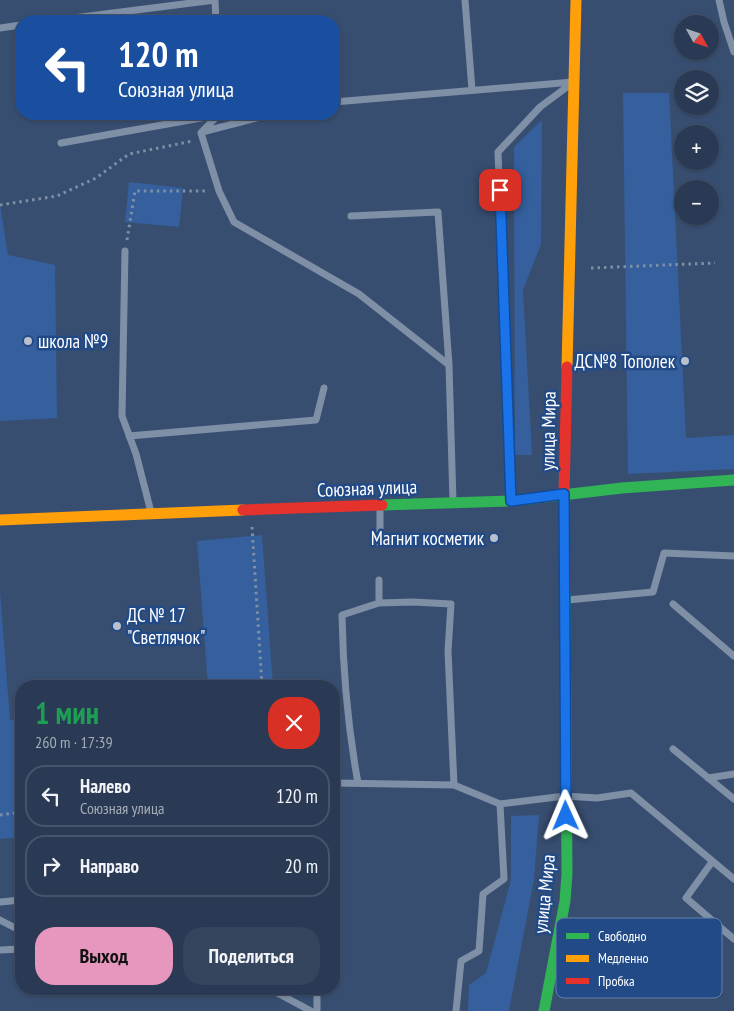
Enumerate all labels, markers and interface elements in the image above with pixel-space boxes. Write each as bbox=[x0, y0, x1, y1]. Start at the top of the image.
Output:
north arrow bbox=[674, 15, 719, 60]
map controls bbox=[674, 15, 719, 225]
text: 120 m bbox=[118, 31, 199, 77]
icon: left bbox=[35, 35, 100, 100]
button: layers bbox=[674, 70, 719, 115]
text: Союзная улица bbox=[118, 75, 234, 103]
button: + bbox=[674, 125, 719, 170]
pin bbox=[479, 169, 521, 211]
icon: arrive bbox=[486, 176, 514, 204]
button: − bbox=[674, 180, 719, 225]
place label: школа №9 bbox=[38, 329, 108, 353]
marker: школа №9 bbox=[22, 335, 34, 347]
place label: ДС№8 Тополек bbox=[575, 349, 676, 373]
marker: ДС№8 Тополек bbox=[679, 355, 691, 367]
street label: улица Мира bbox=[535, 391, 561, 471]
street label: Союзная улица bbox=[317, 474, 417, 502]
place label: Магнит косметик bbox=[371, 526, 485, 550]
marker: Магнит косметик bbox=[488, 532, 500, 544]
place label: ДС № 17 "Светлячок" bbox=[127, 603, 205, 649]
marker: ДС № 17 "Светлячок" bbox=[111, 620, 123, 632]
text: 1 мин bbox=[35, 693, 99, 732]
button: close bbox=[268, 697, 320, 749]
text: 260 m · 17:39 bbox=[35, 732, 113, 752]
text: Налево bbox=[80, 774, 131, 798]
icon: left bbox=[37, 782, 65, 810]
text: 120 m bbox=[276, 784, 318, 808]
position arrow bbox=[539, 789, 591, 841]
text: Союзная улица bbox=[80, 798, 164, 818]
icon: right bbox=[37, 852, 65, 880]
street label: улица Мира bbox=[528, 853, 560, 935]
text: Направо bbox=[80, 854, 139, 878]
text: 20 m bbox=[285, 854, 318, 878]
legend bbox=[556, 918, 722, 998]
button: Выход bbox=[35, 927, 173, 985]
button: Поделиться bbox=[183, 927, 320, 985]
text: Свободно bbox=[598, 927, 646, 945]
text: Медленно bbox=[598, 949, 649, 967]
text: Пробка bbox=[598, 972, 635, 990]

